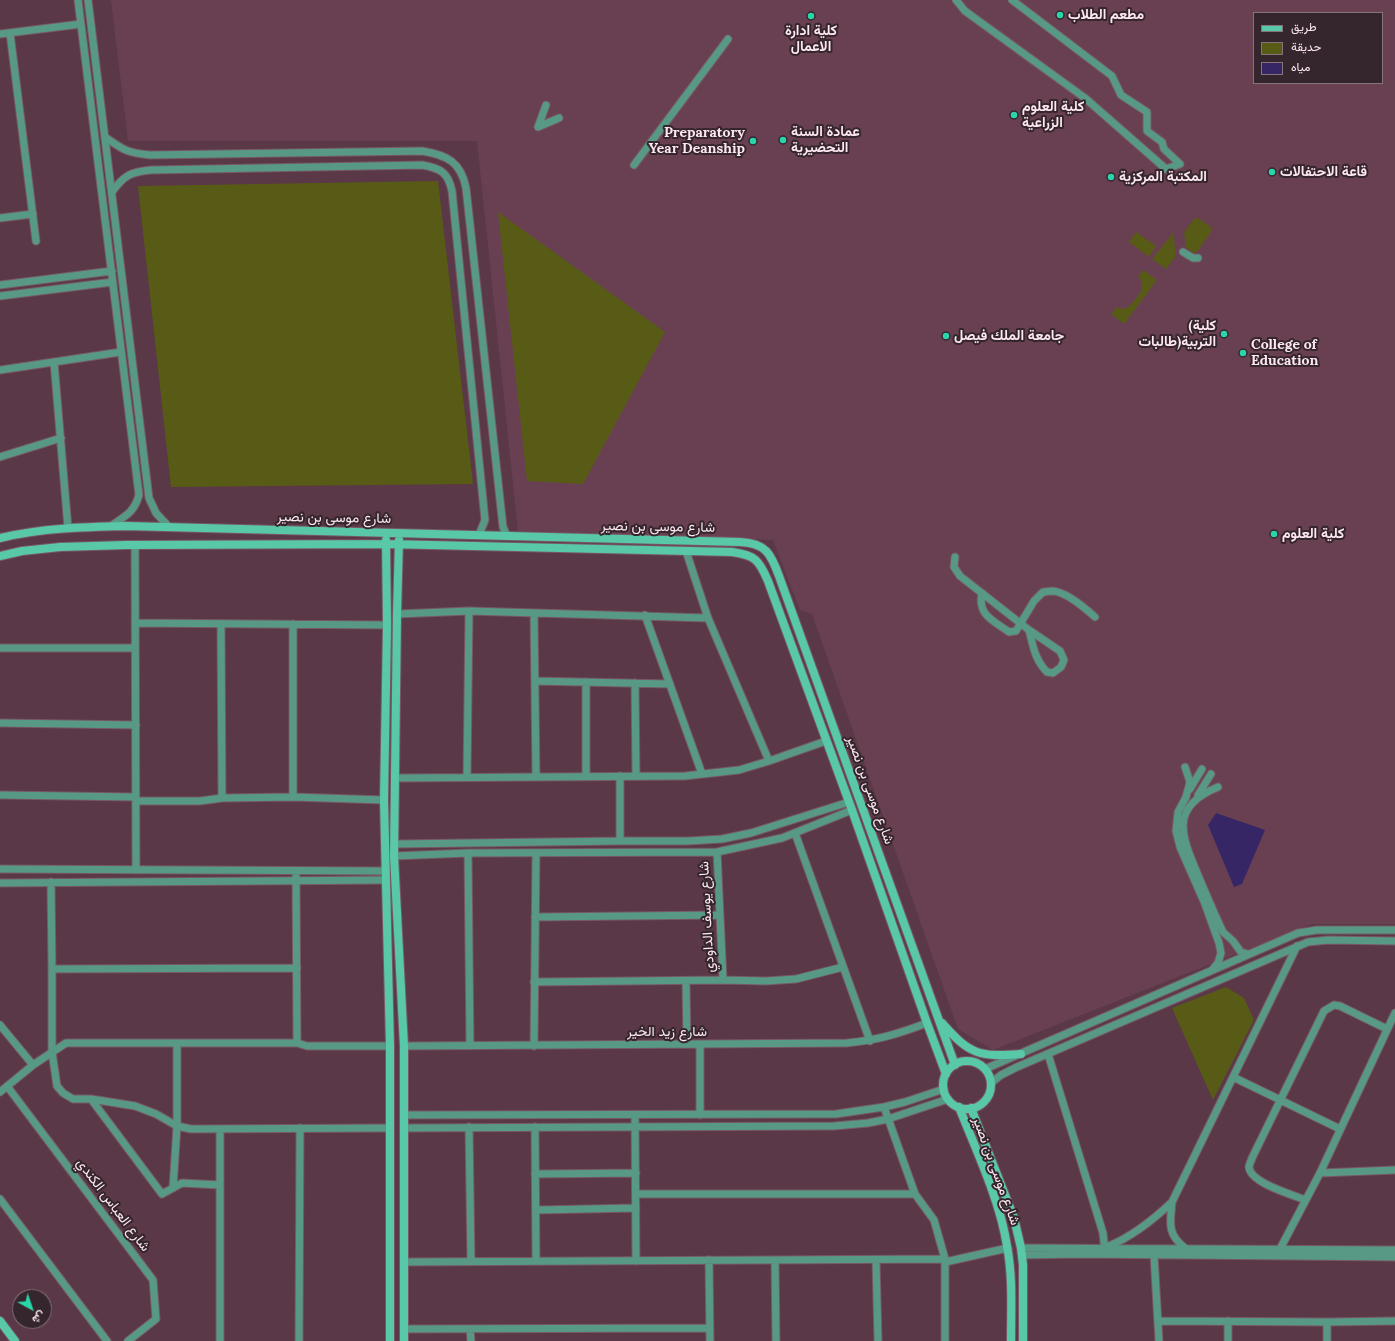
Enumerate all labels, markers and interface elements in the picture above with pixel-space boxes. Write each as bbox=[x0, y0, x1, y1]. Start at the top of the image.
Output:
place label: مطعم الطلاب bbox=[1068, 7, 1144, 23]
marker: مطعم الطلاب bbox=[1055, 10, 1065, 20]
marker: كلية ادارة الاعمال bbox=[806, 11, 816, 21]
legend bbox=[1253, 12, 1383, 84]
text: طريق bbox=[1291, 19, 1316, 34]
place label: كلية ادارة الاعمال bbox=[785, 23, 837, 56]
text: حديقة bbox=[1291, 39, 1321, 54]
text: مياه bbox=[1291, 59, 1310, 74]
place label: كلية العلوم الزراعية bbox=[1022, 99, 1084, 132]
marker: كلية العلوم الزراعية bbox=[1009, 110, 1019, 120]
place label: عمادة السنة التحضيرية bbox=[791, 124, 860, 156]
place label: Preparatory Year Deanship bbox=[649, 125, 745, 158]
marker: عمادة السنة التحضيرية bbox=[778, 135, 788, 145]
marker: Preparatory Year Deanship bbox=[748, 136, 758, 146]
place label: قاعة الاحتفالات bbox=[1280, 164, 1367, 180]
marker: قاعة الاحتفالات bbox=[1267, 167, 1277, 177]
place label: المكتبة المركزية bbox=[1119, 169, 1207, 185]
marker: المكتبة المركزية bbox=[1106, 172, 1116, 182]
place label: (كلية التربية(طالبات bbox=[1138, 318, 1216, 350]
place label: جامعة الملك فيصل bbox=[954, 328, 1064, 344]
marker: (كلية التربية(طالبات bbox=[1219, 329, 1229, 339]
marker: جامعة الملك فيصل bbox=[941, 331, 951, 341]
place label: College of Education bbox=[1251, 337, 1318, 370]
marker: College of Education bbox=[1238, 348, 1248, 358]
street label: شارع موسى بن نصير bbox=[277, 509, 391, 527]
street label: شارع موسى بن نصير bbox=[601, 518, 715, 536]
place label: كلية العلوم bbox=[1282, 526, 1344, 542]
marker: كلية العلوم bbox=[1269, 529, 1279, 539]
street label: شارع موسى بن نصير bbox=[843, 733, 897, 847]
street label: شارع يوسف الداودي bbox=[696, 861, 718, 973]
street label: شارع زيد الخير bbox=[627, 1024, 707, 1040]
street label: شارع موسى بن نصير bbox=[969, 1114, 1023, 1228]
street label: شارع العباس الكندي bbox=[72, 1155, 154, 1255]
north arrow bbox=[12, 1289, 52, 1329]
text: ش bbox=[30, 1308, 49, 1327]

